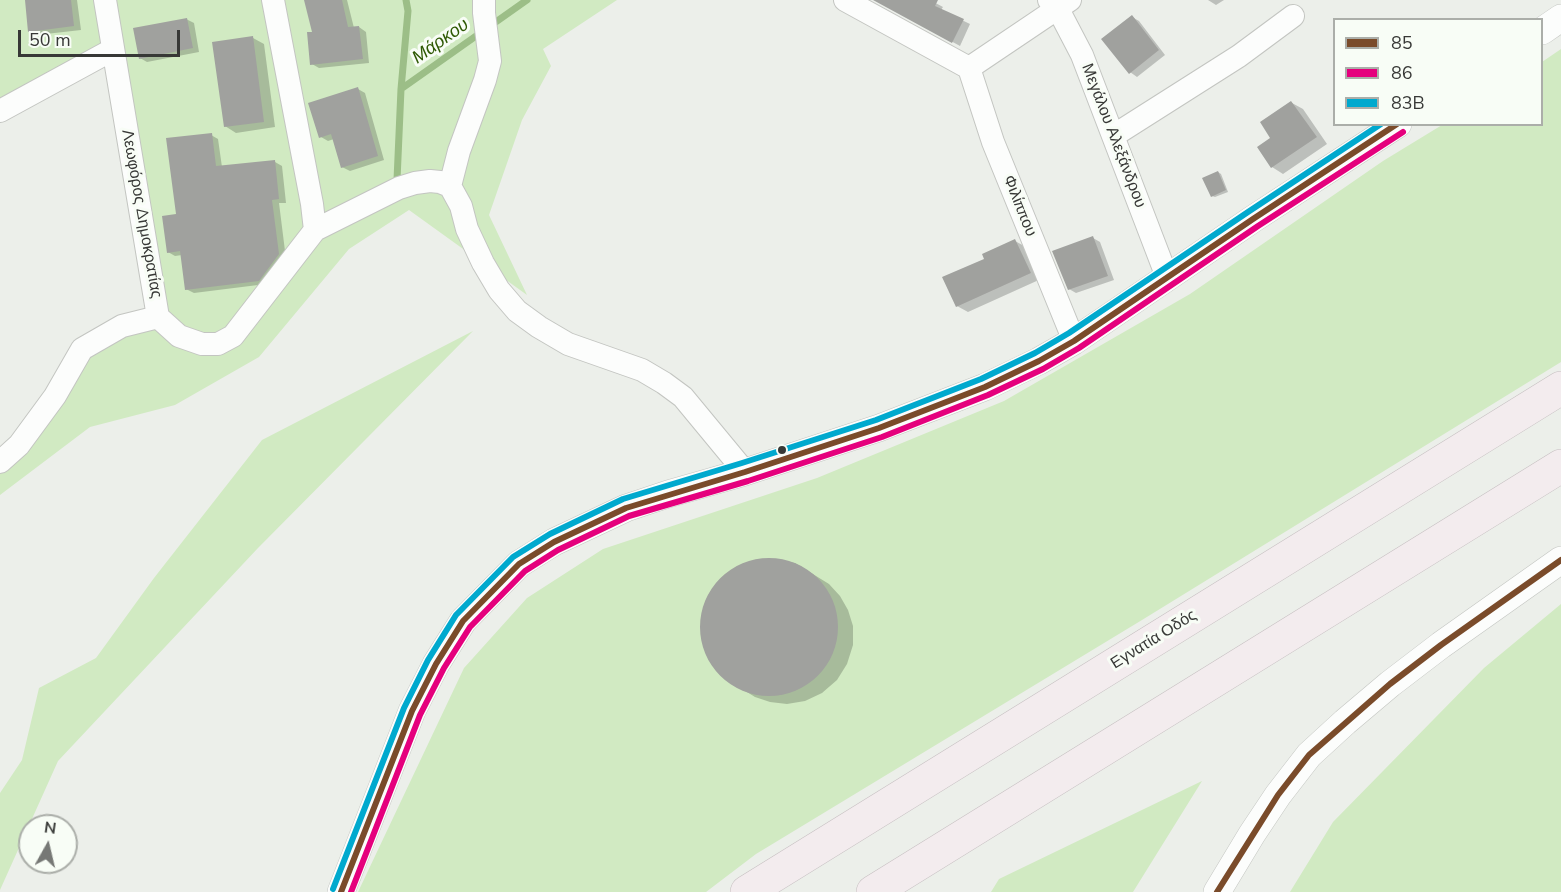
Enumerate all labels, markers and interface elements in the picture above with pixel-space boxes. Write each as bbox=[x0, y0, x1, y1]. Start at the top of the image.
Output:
water label: Μάρκου bbox=[408, 15, 474, 69]
scale bar bbox=[21, 18, 183, 56]
legend bbox=[1333, 18, 1543, 126]
text: 50 m bbox=[29, 28, 71, 52]
text: 85 bbox=[1391, 31, 1413, 55]
street label: Μεγάλου Αλεξάνδρου bbox=[1077, 61, 1149, 211]
text: 86 bbox=[1391, 61, 1413, 85]
text: 83B bbox=[1391, 91, 1425, 115]
street label: Λεωφόρος Δημοκρατίας bbox=[117, 128, 165, 300]
street label: Φιλίππου bbox=[998, 173, 1040, 239]
unlabelled marker bbox=[776, 444, 788, 456]
street label: Εγνατία Οδός bbox=[1108, 606, 1200, 674]
north arrow bbox=[18, 814, 78, 874]
text: N bbox=[43, 816, 58, 840]

